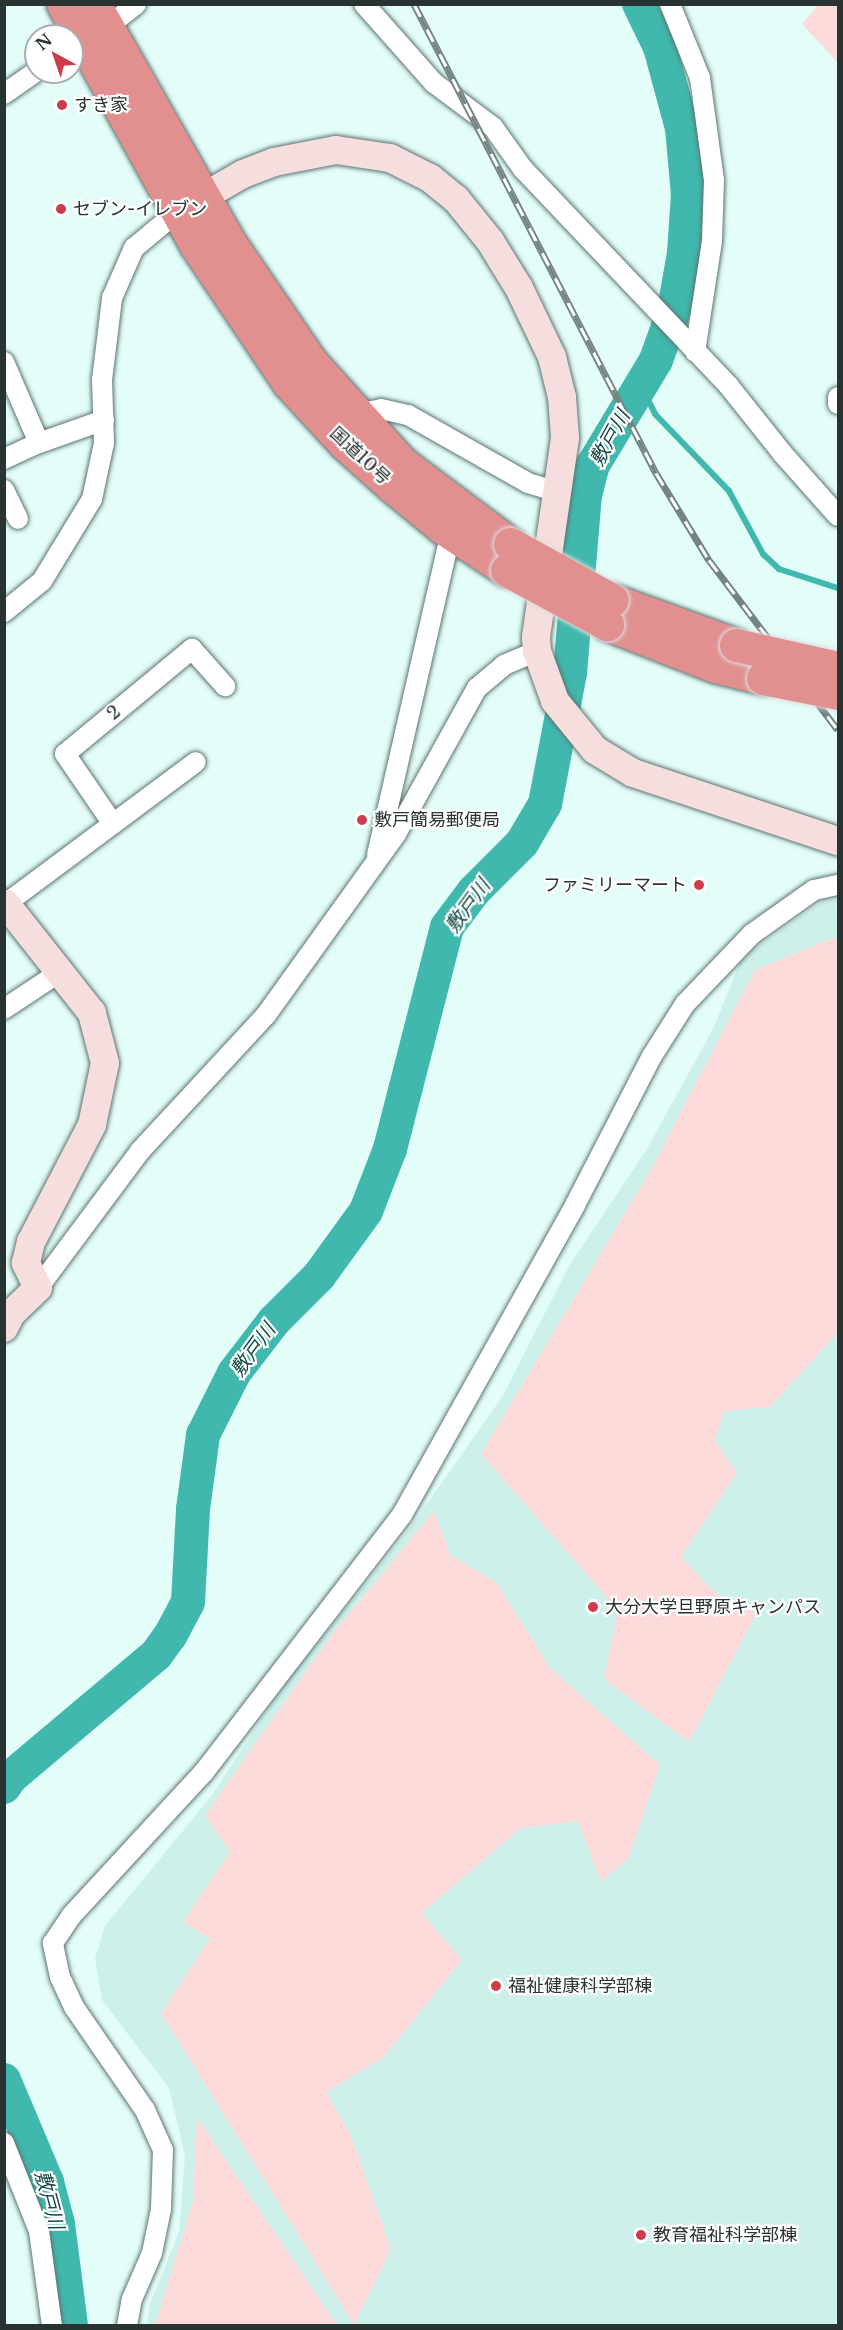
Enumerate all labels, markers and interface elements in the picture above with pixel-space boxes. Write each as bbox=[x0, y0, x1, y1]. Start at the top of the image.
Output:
north arrow bbox=[24, 24, 84, 84]
text: N bbox=[32, 29, 56, 54]
place label: すき家 bbox=[74, 94, 128, 116]
marker: すき家 bbox=[55, 98, 69, 112]
place label: セブン-イレブン bbox=[73, 198, 207, 220]
marker: セブン-イレブン bbox=[54, 202, 68, 216]
water label: 敷戸川 bbox=[585, 406, 635, 470]
street label: 国道10号 bbox=[325, 423, 395, 489]
street label: 2 bbox=[103, 701, 125, 725]
place label: 敷戸簡易郵便局 bbox=[374, 809, 500, 831]
marker: 敷戸簡易郵便局 bbox=[355, 813, 369, 827]
place label: ファミリーマート bbox=[543, 874, 687, 896]
water label: 敷戸川 bbox=[441, 875, 495, 937]
marker: ファミリーマート bbox=[692, 878, 706, 892]
water label: 敷戸川 bbox=[226, 1319, 280, 1381]
place label: 大分大学旦野原キャンパス bbox=[605, 1596, 821, 1618]
marker: 大分大学旦野原キャンパス bbox=[586, 1600, 600, 1614]
place label: 福祉健康科学部棟 bbox=[508, 1975, 652, 1997]
marker: 福祉健康科学部棟 bbox=[489, 1979, 503, 1993]
water label: 敷戸川 bbox=[30, 2168, 68, 2232]
place label: 教育福祉科学部棟 bbox=[653, 2224, 797, 2246]
marker: 教育福祉科学部棟 bbox=[634, 2228, 648, 2242]

